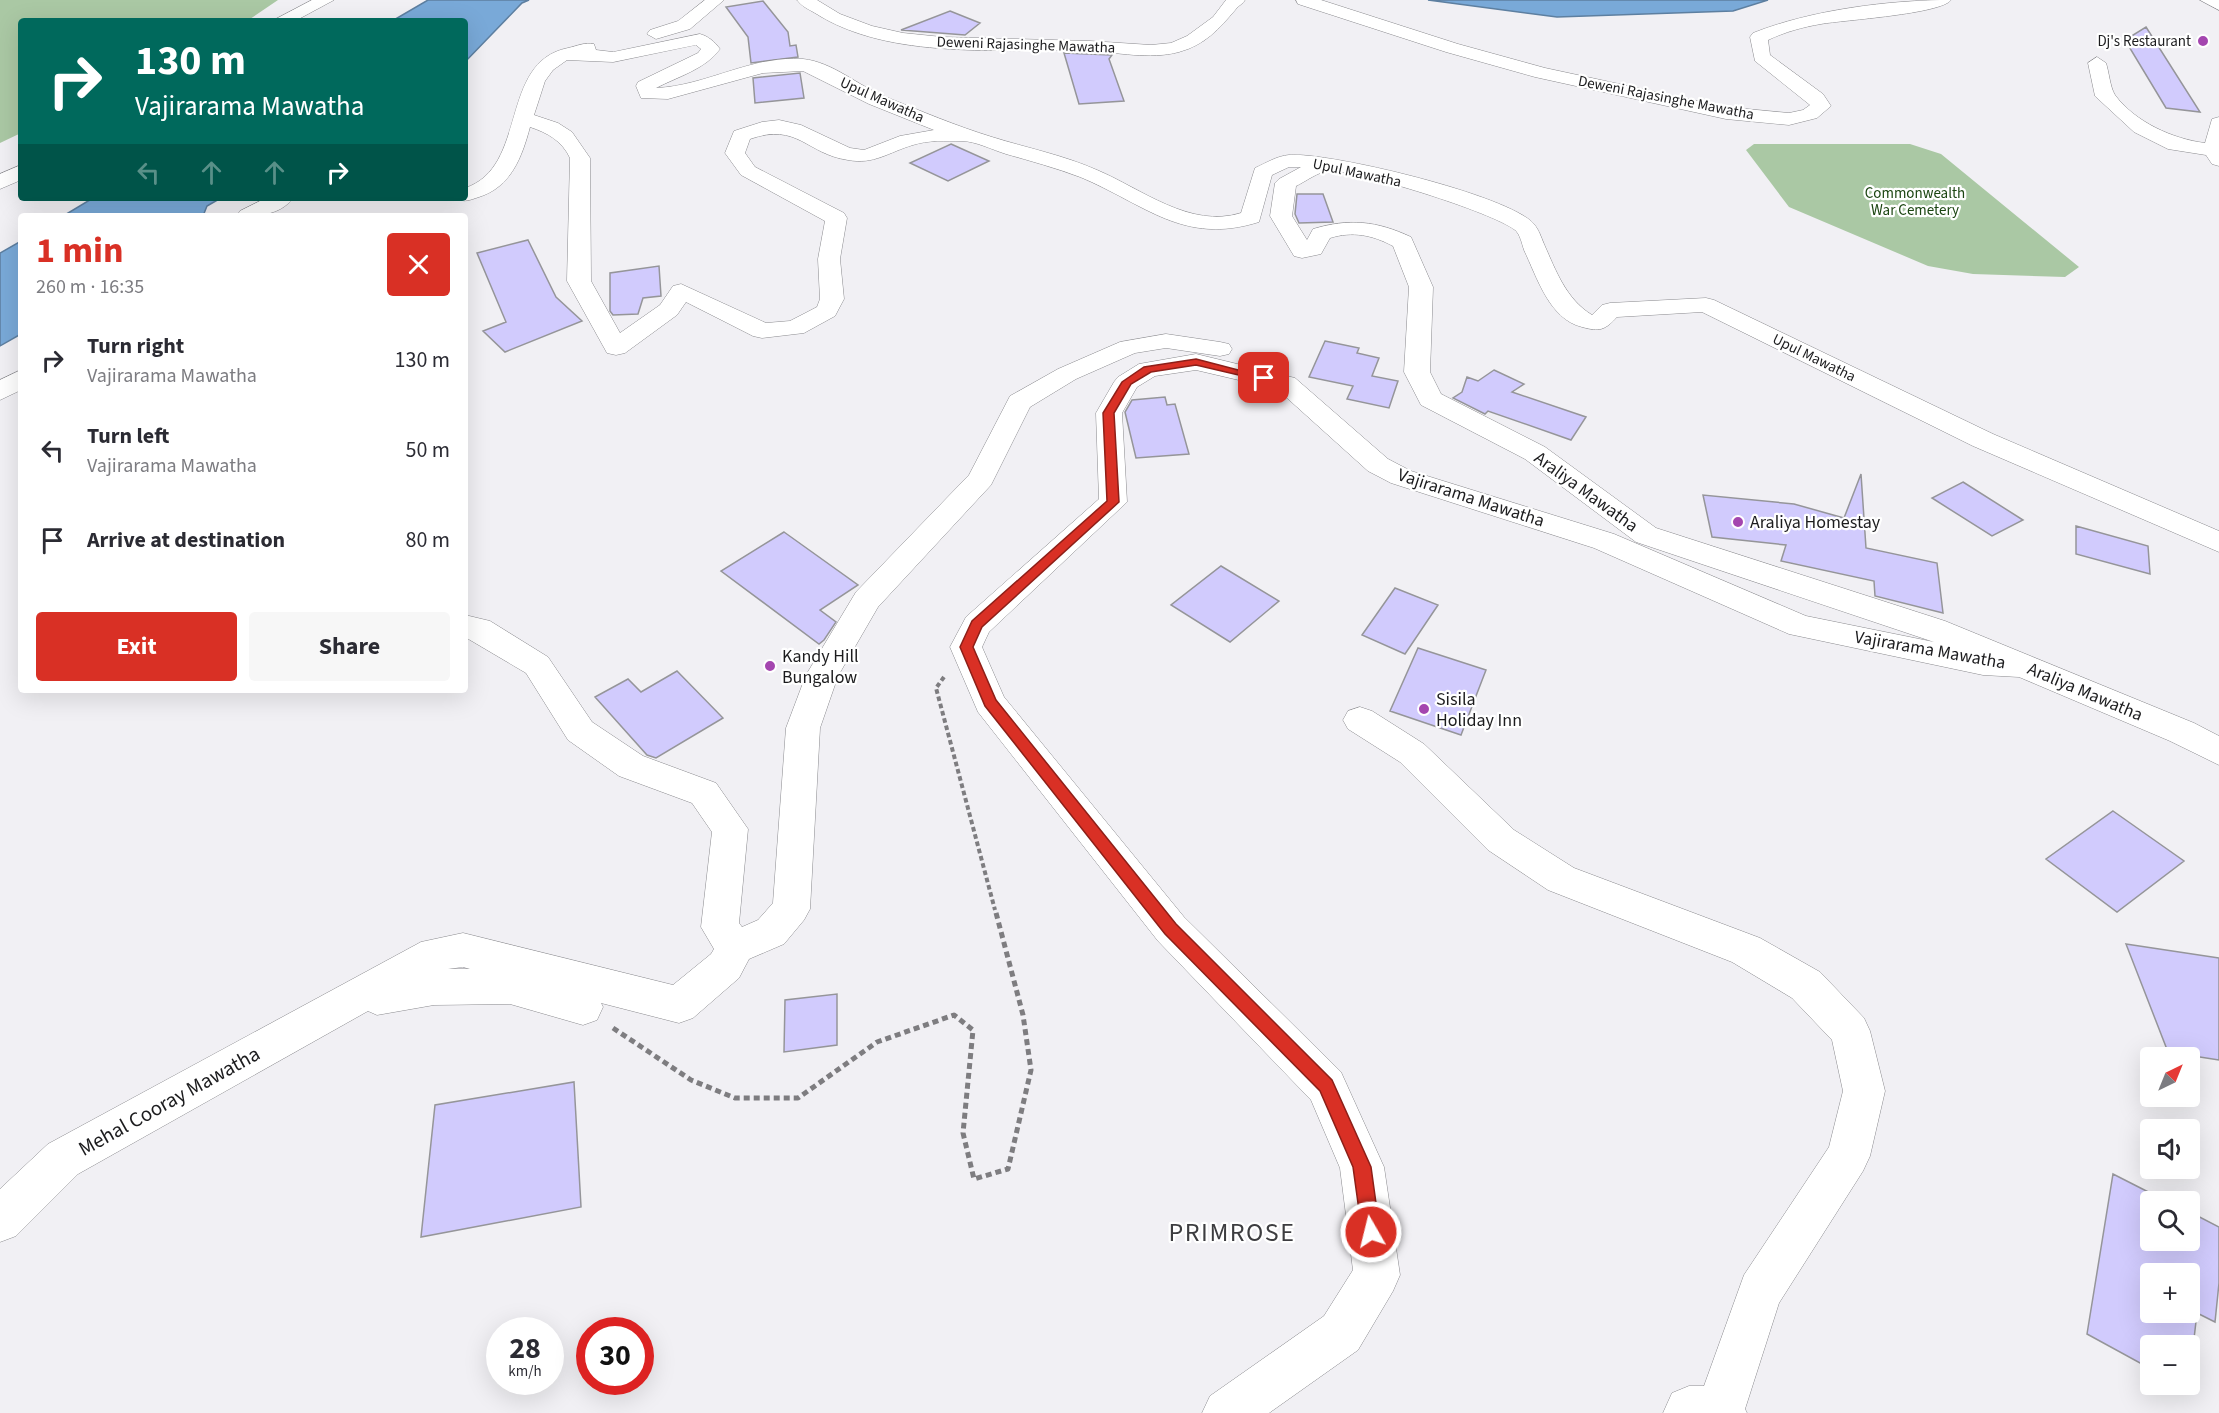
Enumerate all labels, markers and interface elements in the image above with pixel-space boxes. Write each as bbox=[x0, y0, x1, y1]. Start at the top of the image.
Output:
text: 130 m bbox=[135, 31, 246, 91]
street label: Deweni Rajasinghe Mawatha bbox=[936, 31, 1116, 59]
place label: Dj's Restaurant bbox=[2097, 31, 2191, 52]
marker: Dj's Restaurant bbox=[2196, 34, 2210, 48]
icon: right bbox=[36, 42, 114, 120]
street label: Deweni Rajasinghe Mawatha bbox=[1576, 71, 1756, 125]
street label: Upul Mawatha bbox=[837, 72, 927, 128]
text: Vajirarama Mawatha bbox=[135, 87, 364, 126]
street label: Upul Mawatha bbox=[1311, 153, 1403, 193]
icon: left bbox=[132, 156, 165, 189]
icon: ahead bbox=[195, 156, 228, 189]
icon: ahead bbox=[258, 156, 291, 189]
icon: right bbox=[321, 156, 354, 189]
park label: Commonwealth War Cemetery bbox=[1865, 183, 1965, 221]
text: 1 min bbox=[36, 225, 124, 276]
button: close bbox=[387, 233, 450, 296]
text: 260 m · 16:35 bbox=[36, 273, 144, 301]
street label: Upul Mawatha bbox=[1769, 329, 1859, 387]
text: Turn right bbox=[87, 330, 184, 362]
icon: right bbox=[36, 344, 69, 377]
text: 130 m bbox=[395, 344, 450, 376]
pin bbox=[1238, 352, 1289, 403]
icon: arrive bbox=[1247, 361, 1280, 394]
text: Vajirarama Mawatha bbox=[87, 362, 257, 390]
text: Turn left bbox=[87, 420, 169, 452]
icon: left bbox=[36, 434, 69, 467]
text: 50 m bbox=[405, 434, 450, 466]
street label: Araliya Mawatha bbox=[1529, 446, 1643, 538]
text: Vajirarama Mawatha bbox=[87, 452, 257, 480]
street label: Vajirarama Mawatha bbox=[1394, 462, 1548, 534]
place label: Araliya Homestay bbox=[1750, 510, 1881, 535]
marker: Araliya Homestay bbox=[1731, 515, 1745, 529]
icon: arrive bbox=[36, 524, 69, 557]
text: Arrive at destination bbox=[87, 524, 285, 556]
text: 80 m bbox=[405, 524, 450, 556]
button: Exit bbox=[36, 612, 237, 681]
button: Share bbox=[249, 612, 450, 681]
street label: Vajirarama Mawatha bbox=[1853, 624, 2007, 676]
place label: Kandy Hill Bungalow bbox=[782, 644, 859, 690]
street label: Araliya Mawatha bbox=[2023, 656, 2147, 728]
marker: Kandy Hill Bungalow bbox=[763, 659, 777, 673]
place label: Sisila Holiday Inn bbox=[1436, 687, 1522, 733]
marker: Sisila Holiday Inn bbox=[1417, 702, 1431, 716]
street label: Mehal Cooray Mawatha bbox=[73, 1039, 265, 1163]
north arrow bbox=[2140, 1047, 2200, 1107]
map controls bbox=[2140, 1047, 2200, 1395]
button: sound bbox=[2140, 1119, 2200, 1179]
button: search bbox=[2140, 1191, 2200, 1251]
position arrow bbox=[1339, 1200, 1403, 1264]
district label: PRIMROSE bbox=[1169, 1214, 1295, 1251]
button: + bbox=[2140, 1263, 2200, 1323]
speed limit sign: 30 bbox=[576, 1317, 654, 1395]
text: 28 bbox=[509, 1327, 541, 1370]
button: − bbox=[2140, 1335, 2200, 1395]
text: km/h bbox=[508, 1361, 542, 1382]

